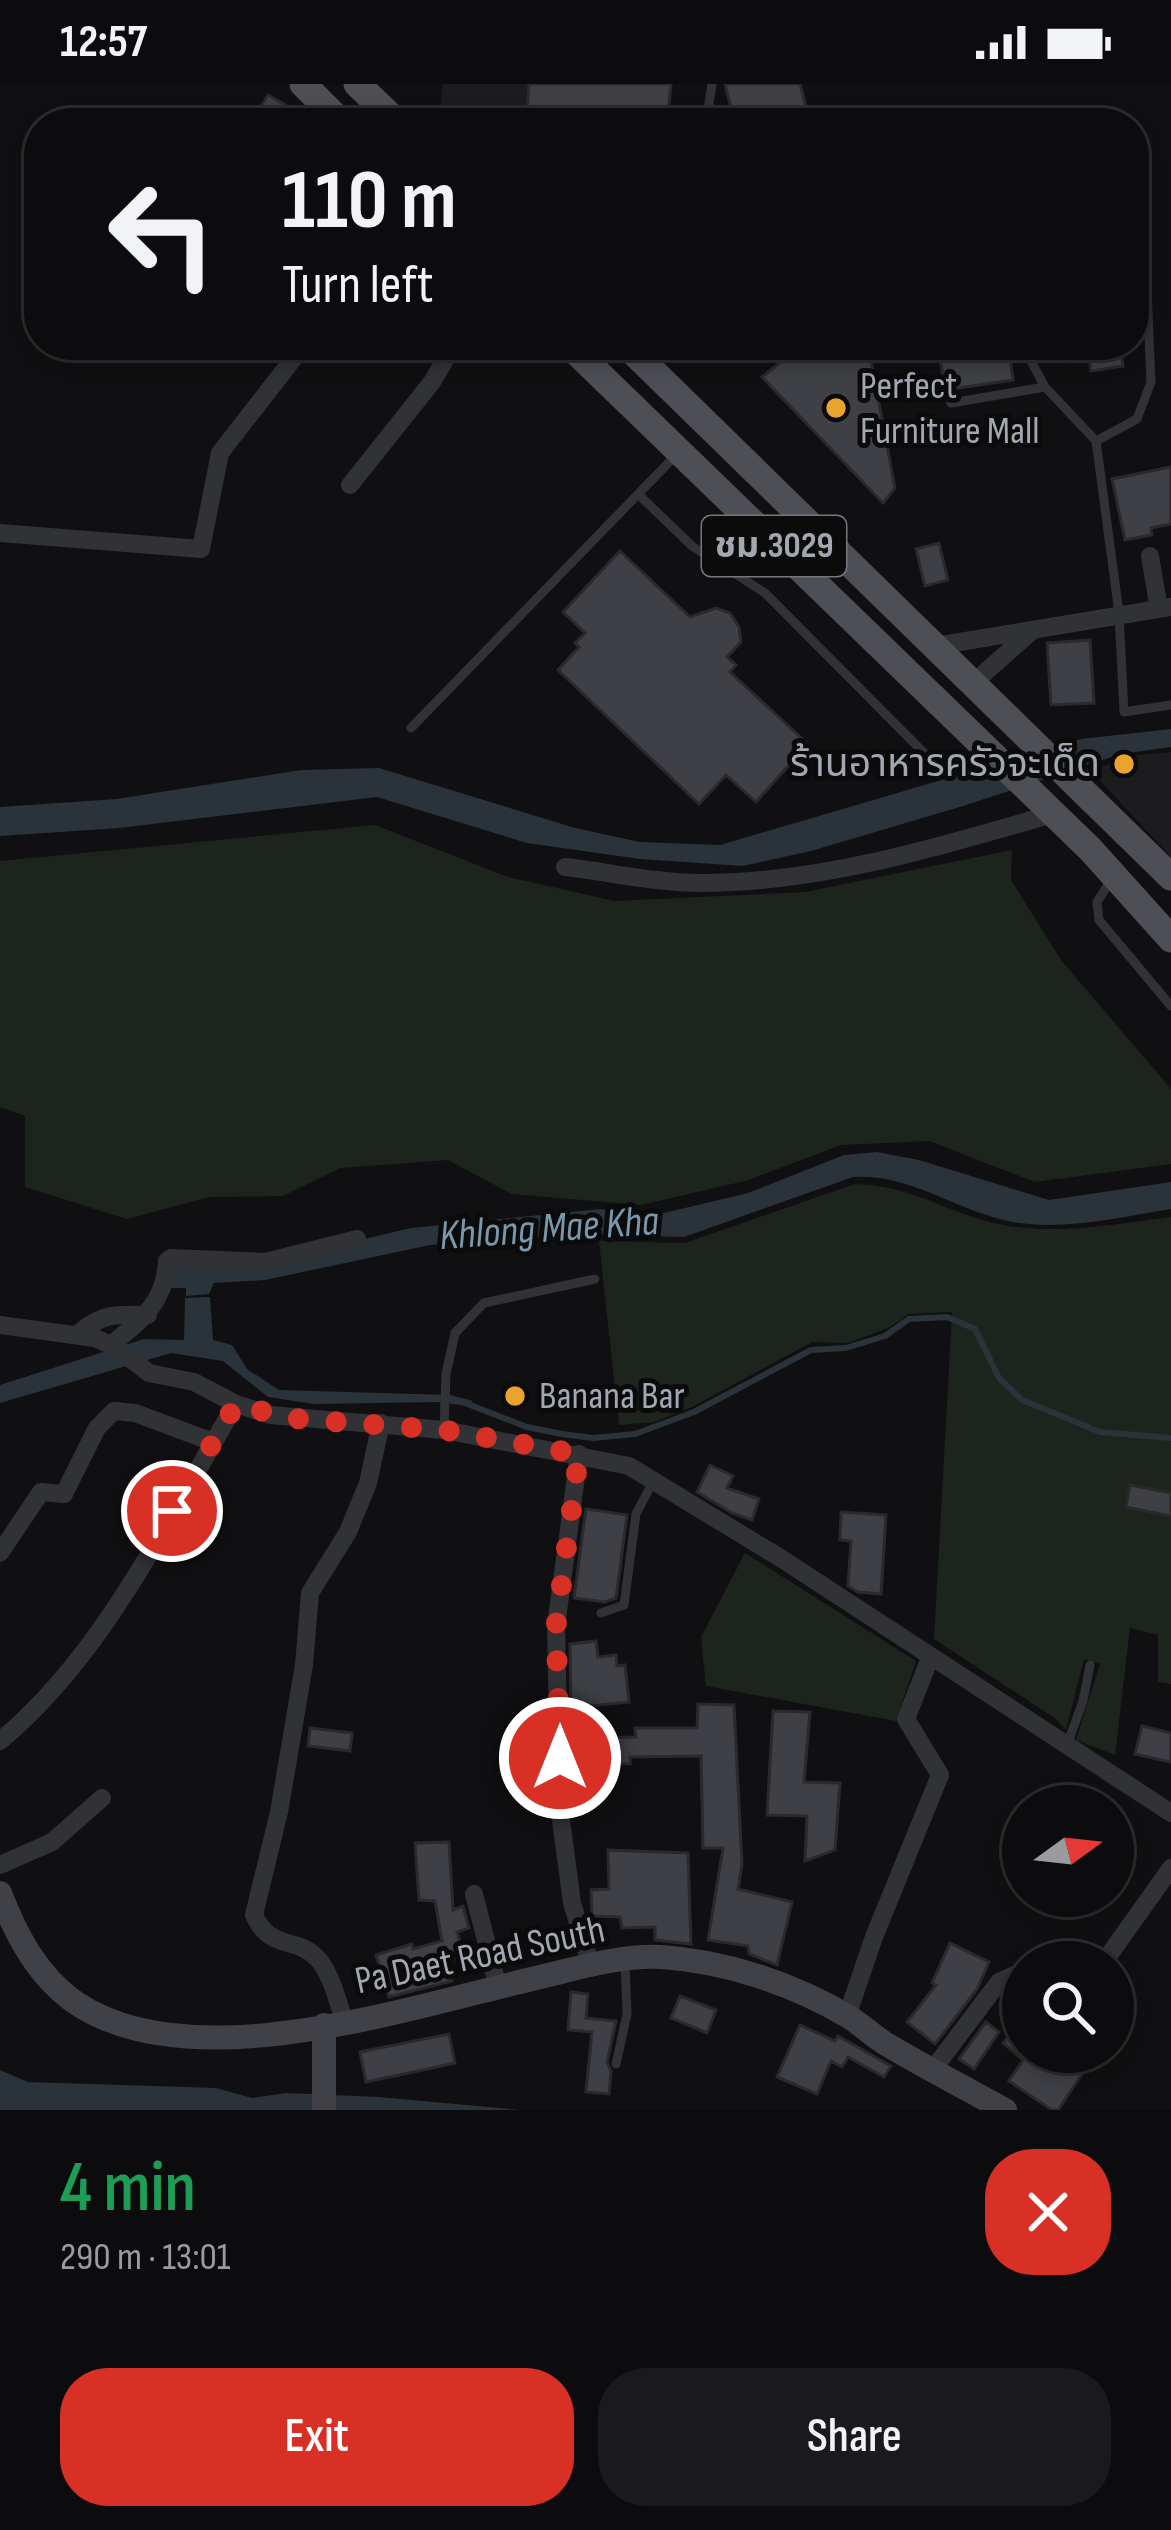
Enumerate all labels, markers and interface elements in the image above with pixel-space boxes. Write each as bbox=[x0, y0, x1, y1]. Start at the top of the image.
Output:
text: 12:57 bbox=[60, 15, 147, 70]
text: 110 m bbox=[282, 151, 457, 252]
icon: left bbox=[84, 156, 240, 312]
text: Turn left bbox=[282, 253, 434, 318]
place label: Perfect Furniture Mall bbox=[860, 363, 1040, 455]
marker: Perfect Furniture Mall bbox=[823, 395, 849, 421]
road number: ชม.3029 bbox=[702, 516, 846, 576]
place label: ร้านอาหารครัวจะเด็ด bbox=[790, 741, 1100, 788]
marker: ร้านอาหารครัวจะเด็ด bbox=[1111, 751, 1137, 777]
water label: Khlong Mae Kha bbox=[438, 1196, 660, 1262]
place label: Banana Bar bbox=[539, 1373, 685, 1420]
marker: Banana Bar bbox=[502, 1383, 528, 1409]
pin bbox=[121, 1460, 223, 1562]
icon: arrive bbox=[139, 1478, 205, 1544]
position arrow bbox=[497, 1695, 623, 1821]
north arrow bbox=[1002, 1785, 1134, 1917]
map controls bbox=[1002, 1785, 1134, 2073]
street label: Pa Daet Road South bbox=[351, 1907, 609, 2005]
button: search bbox=[1002, 1941, 1134, 2073]
text: 4 min bbox=[60, 2145, 196, 2232]
button: close bbox=[985, 2149, 1111, 2275]
text: 290 m · 13:01 bbox=[60, 2234, 231, 2281]
button: Exit bbox=[60, 2368, 574, 2506]
button: Share bbox=[598, 2368, 1111, 2506]

